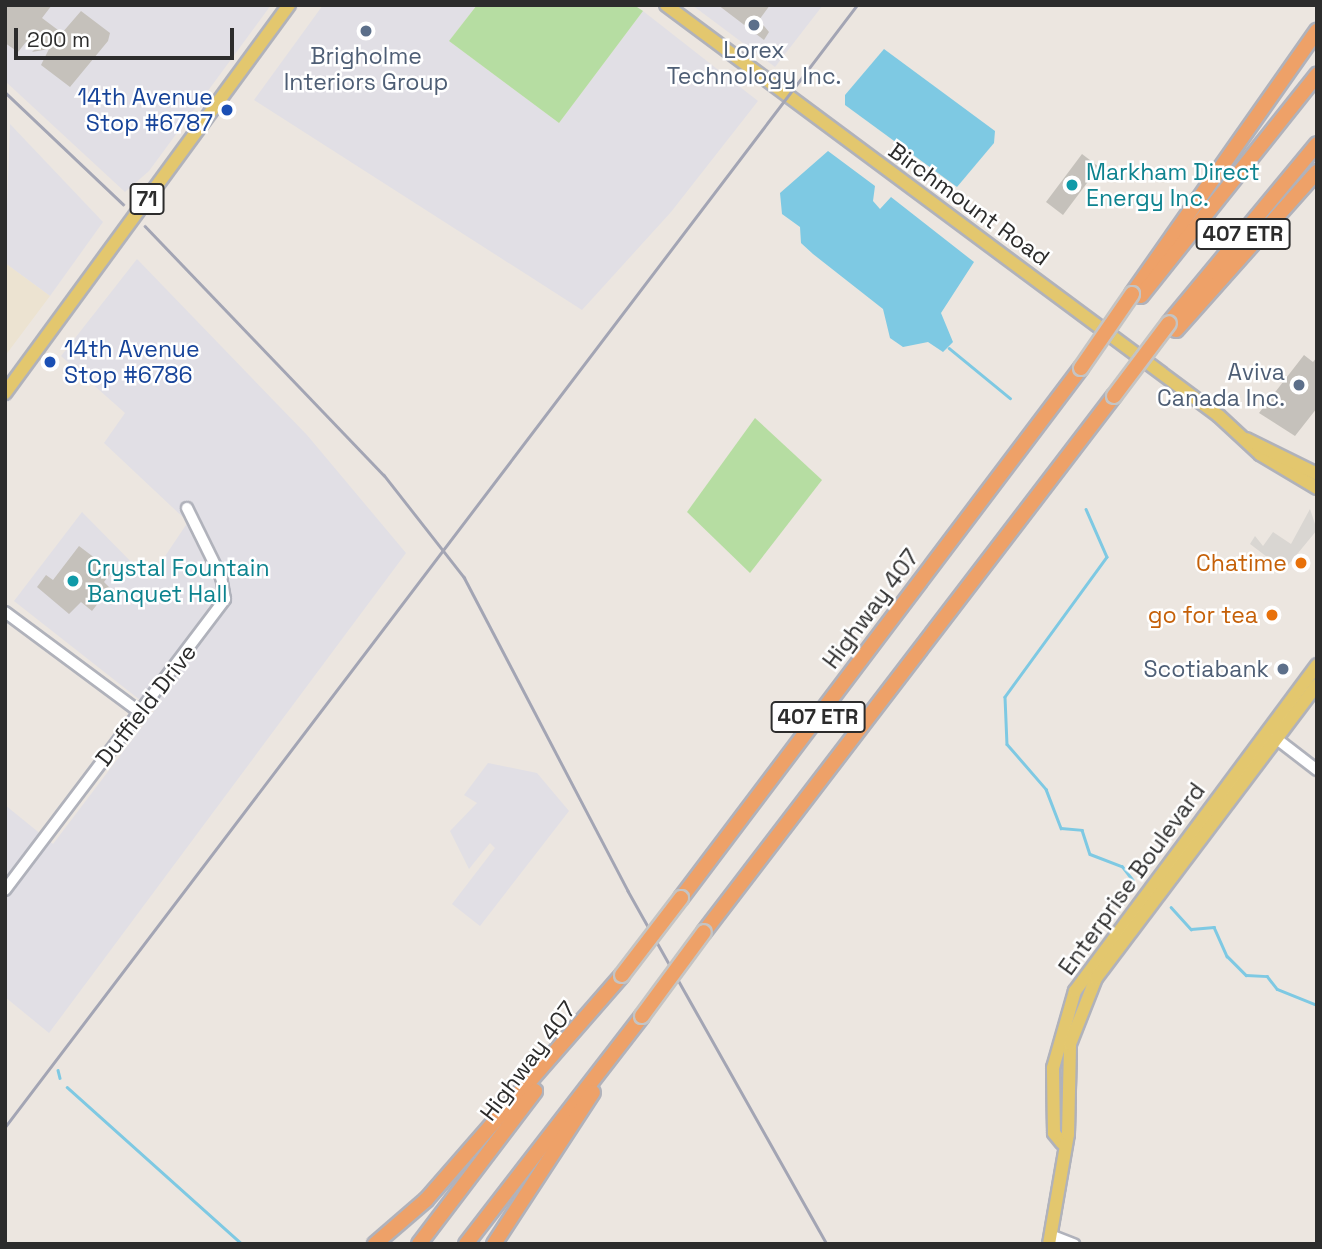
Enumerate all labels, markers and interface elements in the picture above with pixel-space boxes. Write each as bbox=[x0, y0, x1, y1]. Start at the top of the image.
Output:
scale bar bbox=[18, 14, 238, 58]
marker: Lorex Technology Inc. bbox=[746, 17, 762, 33]
marker: Brigholme Interiors Group bbox=[358, 23, 374, 39]
text: 200 m bbox=[27, 26, 90, 53]
place label: Lorex Technology Inc. bbox=[667, 36, 841, 90]
place label: Brigholme Interiors Group bbox=[284, 42, 448, 96]
place label: 14th Avenue Stop #6787 bbox=[77, 83, 213, 137]
marker: 14th Avenue Stop #6787 bbox=[219, 102, 235, 118]
street label: Birchmount Road bbox=[883, 136, 1055, 272]
place label: Markham Direct Energy Inc. bbox=[1086, 158, 1260, 212]
marker: Markham Direct Energy Inc. bbox=[1064, 177, 1080, 193]
road number: 71 bbox=[130, 182, 164, 216]
road number: 407 ETR bbox=[1194, 216, 1292, 252]
place label: 14th Avenue Stop #6786 bbox=[64, 335, 200, 389]
marker: 14th Avenue Stop #6786 bbox=[42, 354, 58, 370]
place label: Aviva Canada Inc. bbox=[1157, 358, 1285, 412]
marker: Aviva Canada Inc. bbox=[1291, 377, 1307, 393]
street label: Highway 407 bbox=[817, 544, 925, 674]
place label: Chatime bbox=[1196, 549, 1287, 577]
place label: Crystal Fountain Banquet Hall bbox=[87, 554, 269, 608]
marker: Chatime bbox=[1293, 555, 1309, 571]
marker: Crystal Fountain Banquet Hall bbox=[65, 573, 81, 589]
place label: go for tea bbox=[1148, 601, 1258, 629]
marker: go for tea bbox=[1264, 607, 1280, 623]
street label: Duffield Drive bbox=[90, 639, 202, 771]
place label: Scotiabank bbox=[1143, 655, 1269, 683]
marker: Scotiabank bbox=[1275, 661, 1291, 677]
road number: 407 ETR bbox=[769, 700, 867, 734]
street label: Enterprise Boulevard bbox=[1053, 778, 1211, 980]
street label: Highway 407 bbox=[474, 996, 582, 1126]

